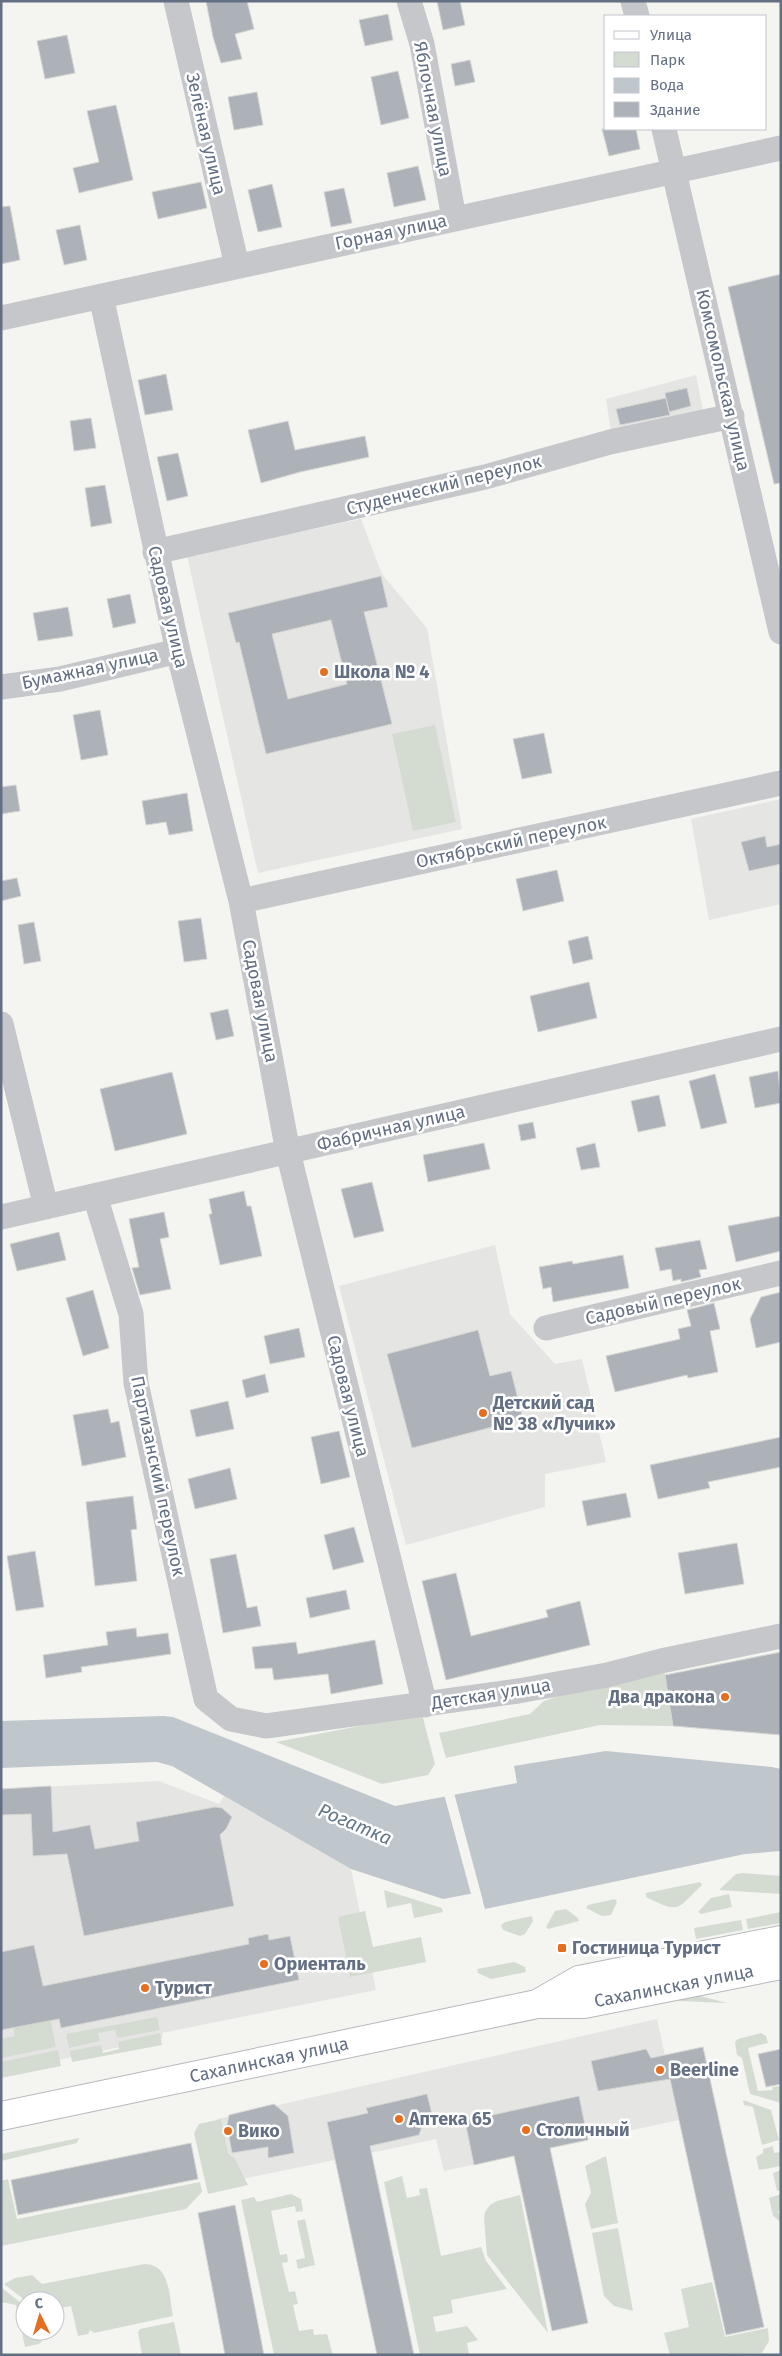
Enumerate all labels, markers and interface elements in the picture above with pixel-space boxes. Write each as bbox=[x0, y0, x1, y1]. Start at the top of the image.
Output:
legend bbox=[604, 15, 767, 130]
text: Улица bbox=[650, 26, 692, 44]
street label: Яблочная улица bbox=[409, 40, 457, 178]
text: Парк bbox=[650, 51, 685, 69]
street label: Зелёная улица bbox=[181, 71, 231, 197]
text: Вода bbox=[650, 76, 684, 94]
text: Здание bbox=[650, 101, 700, 119]
street label: Горная улица bbox=[333, 209, 449, 255]
street label: Комсомольская улица bbox=[691, 287, 755, 473]
street label: Студенческий переулок bbox=[344, 450, 544, 520]
street label: Садовая улица bbox=[143, 544, 193, 670]
street label: Бумажная улица bbox=[20, 644, 160, 694]
place label: Школа № 4 bbox=[334, 661, 430, 683]
marker: Школа № 4 bbox=[318, 666, 330, 678]
street label: Октябрьский переулок bbox=[414, 811, 609, 873]
street label: Садовая улица bbox=[237, 938, 283, 1064]
street label: Фабричная улица bbox=[315, 1100, 467, 1156]
street label: Садовый переулок bbox=[583, 1272, 744, 1330]
street label: Садовая улица bbox=[322, 1333, 374, 1459]
street label: Партизанский переулок bbox=[126, 1374, 190, 1579]
place label: Детский сад № 38 «Лучик» bbox=[492, 1392, 616, 1435]
marker: Детский сад № 38 «Лучик» bbox=[477, 1407, 489, 1419]
street label: Детская улица bbox=[429, 1674, 552, 1714]
place label: Два дракона bbox=[608, 1686, 715, 1708]
marker: Два дракона bbox=[719, 1691, 731, 1703]
water label: Рогатка bbox=[315, 1798, 395, 1850]
place label: Гостиница Турист bbox=[572, 1937, 721, 1959]
marker: Гостиница Турист bbox=[556, 1942, 568, 1954]
place label: Ориенталь bbox=[274, 1953, 366, 1975]
marker: Ориенталь bbox=[258, 1958, 270, 1970]
street label: Сахалинская улица bbox=[592, 1960, 756, 2012]
place label: Турист bbox=[155, 1977, 212, 1999]
marker: Турист bbox=[139, 1982, 151, 1994]
street label: Сахалинская улица bbox=[187, 2032, 351, 2088]
place label: Beerline bbox=[670, 2059, 739, 2081]
marker: Beerline bbox=[654, 2064, 666, 2076]
place label: Аптека 65 bbox=[408, 2108, 492, 2130]
marker: Аптека 65 bbox=[393, 2113, 405, 2125]
place label: Столичный bbox=[536, 2119, 630, 2141]
place label: Вико bbox=[238, 2120, 280, 2142]
marker: Столичный bbox=[520, 2124, 532, 2136]
marker: Вико bbox=[222, 2125, 234, 2137]
north arrow bbox=[15, 2291, 65, 2341]
text: С bbox=[34, 2295, 44, 2312]

